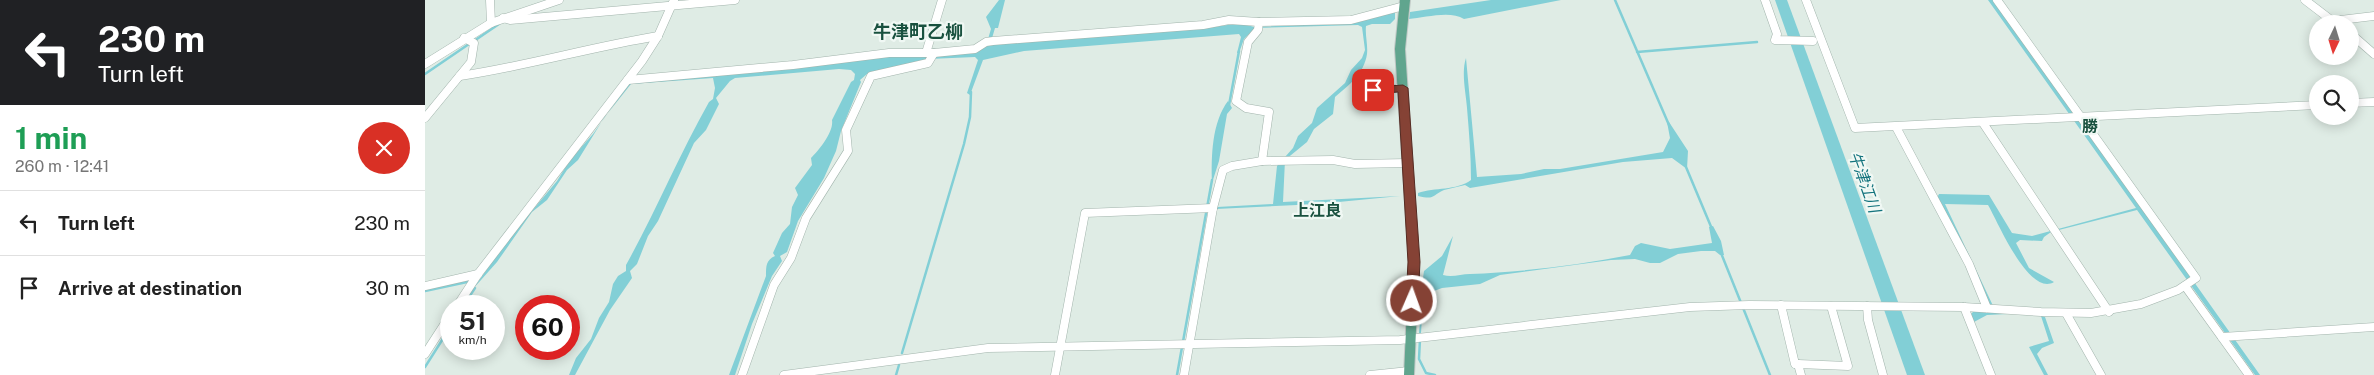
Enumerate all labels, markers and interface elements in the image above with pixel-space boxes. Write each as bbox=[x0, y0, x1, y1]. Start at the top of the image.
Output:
north arrow bbox=[2309, 15, 2359, 65]
map controls bbox=[2309, 15, 2359, 125]
text: 230 m bbox=[98, 19, 205, 60]
icon: left bbox=[15, 20, 80, 85]
district label: 牛津町乙柳 bbox=[873, 21, 963, 42]
text: Turn left bbox=[98, 61, 184, 87]
pin bbox=[1352, 69, 1394, 111]
button: search bbox=[2309, 75, 2359, 125]
icon: arrive bbox=[1359, 76, 1387, 104]
district label: 勝 bbox=[2082, 117, 2098, 136]
text: 1 min bbox=[15, 120, 87, 156]
button: close bbox=[358, 122, 410, 174]
water label: 牛津江川 bbox=[1845, 149, 1885, 217]
text: 260 m · 12:41 bbox=[15, 157, 109, 176]
district label: 上江良 bbox=[1293, 201, 1341, 220]
icon: left bbox=[15, 209, 43, 237]
text: Turn left bbox=[58, 212, 135, 234]
text: 230 m bbox=[354, 212, 410, 234]
icon: arrive bbox=[15, 274, 43, 302]
position arrow bbox=[1385, 274, 1437, 326]
text: Arrive at destination bbox=[58, 277, 242, 299]
text: 30 m bbox=[365, 277, 410, 299]
speed limit sign: 60 bbox=[515, 295, 580, 360]
text: 51 bbox=[459, 306, 486, 336]
text: km/h bbox=[458, 333, 487, 347]

